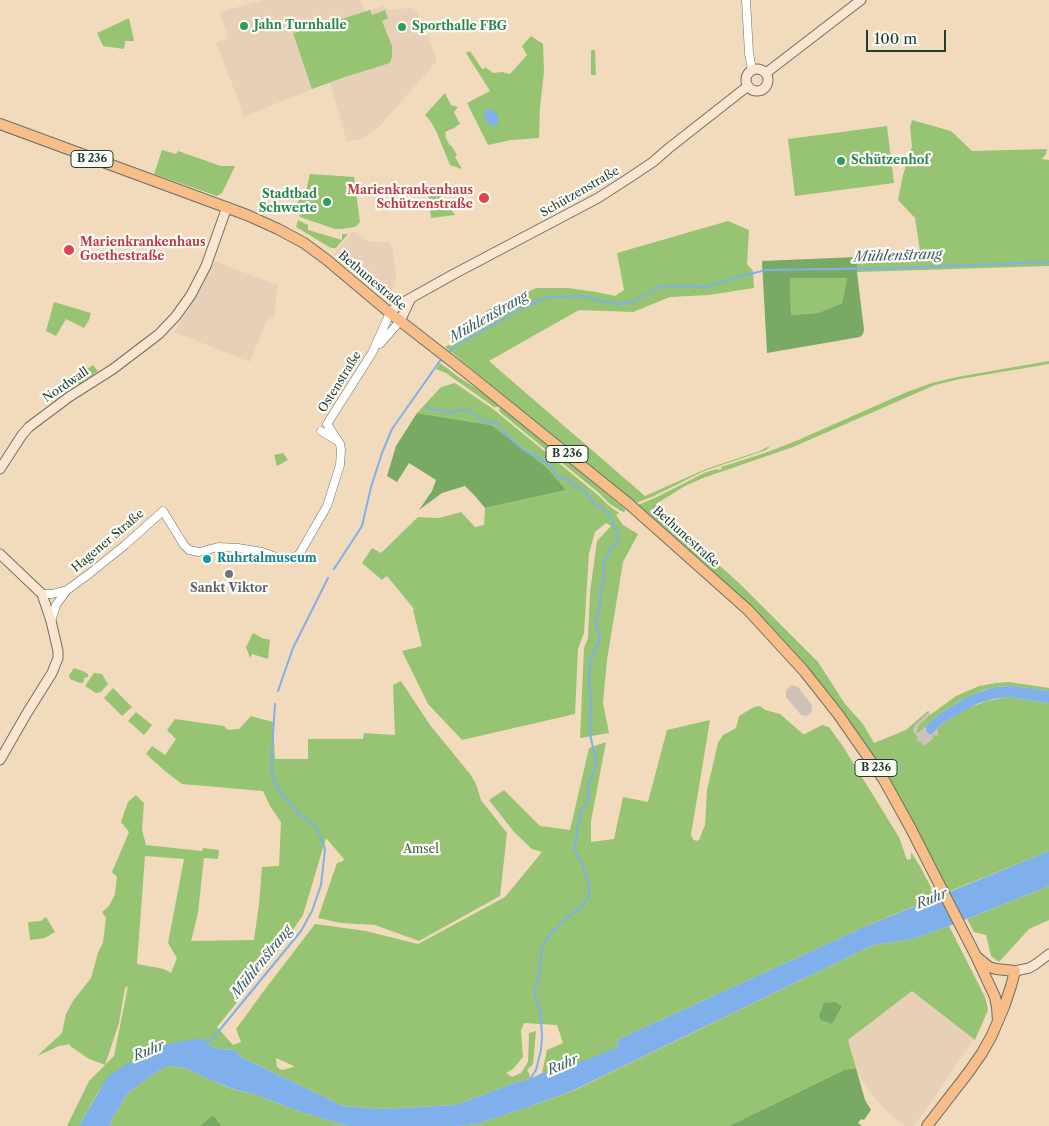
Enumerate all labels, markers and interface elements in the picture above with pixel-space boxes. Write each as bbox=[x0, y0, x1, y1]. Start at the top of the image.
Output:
place label: Jahn Turnhalle bbox=[254, 19, 347, 33]
marker: Jahn Turnhalle bbox=[238, 20, 250, 32]
place label: Sporthalle FBG bbox=[412, 20, 507, 34]
scale bar bbox=[869, 20, 949, 52]
marker: Sporthalle FBG bbox=[396, 21, 408, 33]
text: 100 m bbox=[874, 29, 917, 48]
road number: B 236 bbox=[71, 150, 113, 168]
place label: Schützenhof bbox=[851, 154, 929, 168]
marker: Schützenhof bbox=[835, 155, 847, 167]
street label: Schützenstraße bbox=[538, 164, 622, 220]
place label: Marienkrankenhaus Schützenstraße bbox=[347, 184, 473, 212]
place label: Stadtbad Schwerte bbox=[259, 188, 317, 216]
marker: Marienkrankenhaus Schützenstraße bbox=[477, 191, 491, 205]
marker: Stadtbad Schwerte bbox=[321, 196, 333, 208]
place label: Marienkrankenhaus Goethestraße bbox=[80, 236, 206, 264]
marker: Marienkrankenhaus Goethestraße bbox=[62, 243, 76, 257]
water label: Mühlenstrang bbox=[854, 246, 942, 266]
street label: Bethunestraße bbox=[335, 248, 409, 314]
water label: Mühlenstrang bbox=[447, 288, 531, 346]
street label: Ostenstraße bbox=[316, 349, 364, 415]
street label: Nordwall bbox=[40, 364, 92, 406]
road number: B 236 bbox=[546, 446, 588, 462]
street label: Bethunestraße bbox=[650, 503, 722, 571]
street label: Hagener Straße bbox=[69, 507, 147, 575]
place label: Ruhrtalmuseum bbox=[217, 552, 317, 566]
marker: Ruhrtalmuseum bbox=[201, 553, 213, 565]
marker: Sankt Viktor bbox=[223, 568, 235, 580]
place label: Sankt Viktor bbox=[190, 582, 268, 596]
road number: B 236 bbox=[855, 760, 897, 776]
park label: Amsel bbox=[403, 843, 439, 857]
water label: Ruhr bbox=[914, 885, 950, 913]
water label: Mühlenstrang bbox=[228, 922, 296, 1002]
water label: Ruhr bbox=[131, 1037, 167, 1065]
water label: Ruhr bbox=[545, 1051, 581, 1079]

